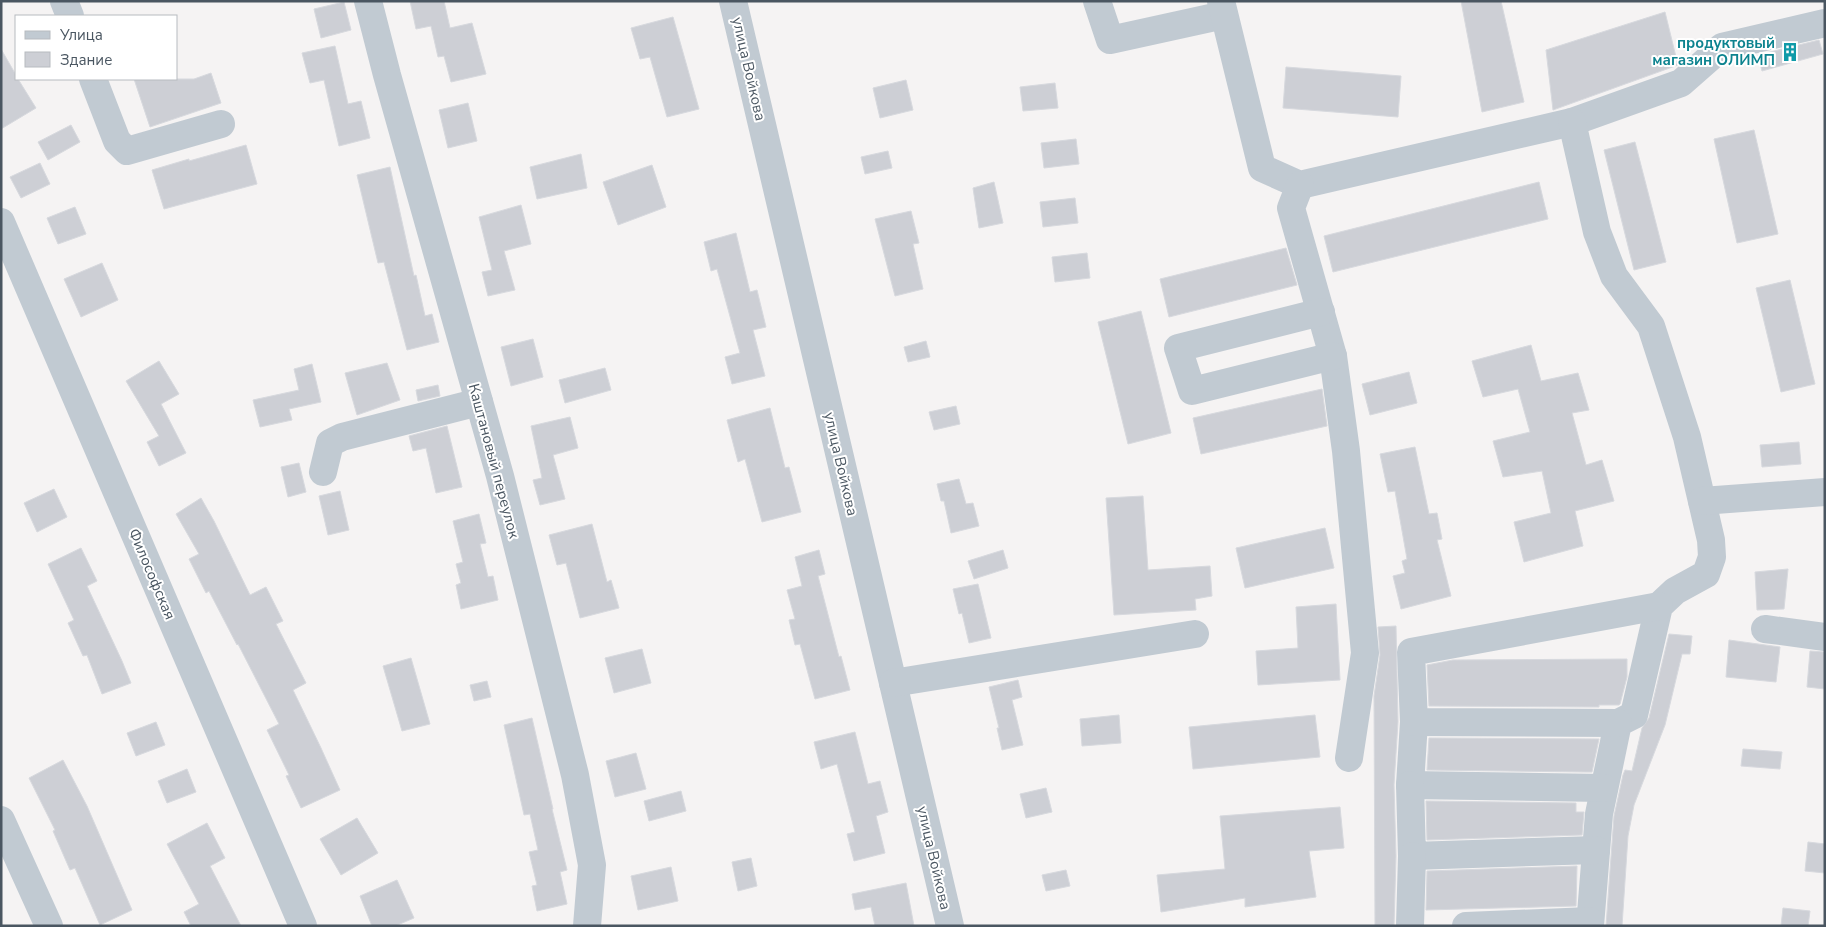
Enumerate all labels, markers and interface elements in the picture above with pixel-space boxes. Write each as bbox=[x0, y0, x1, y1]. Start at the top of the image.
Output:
legend bbox=[15, 15, 178, 80]
street label: улица Войкова bbox=[727, 15, 771, 123]
text: Улица bbox=[59, 25, 103, 45]
place label: продуктовый магазин ОЛИМП bbox=[1652, 33, 1775, 70]
building icon: продуктовый магазин ОЛИМП bbox=[1779, 41, 1801, 63]
text: Здание bbox=[60, 50, 112, 70]
street label: Каштановый переулок bbox=[464, 381, 524, 541]
street label: улица Войкова bbox=[819, 410, 863, 518]
street label: Философская bbox=[124, 525, 180, 623]
street label: улица Войкова bbox=[912, 804, 956, 912]

